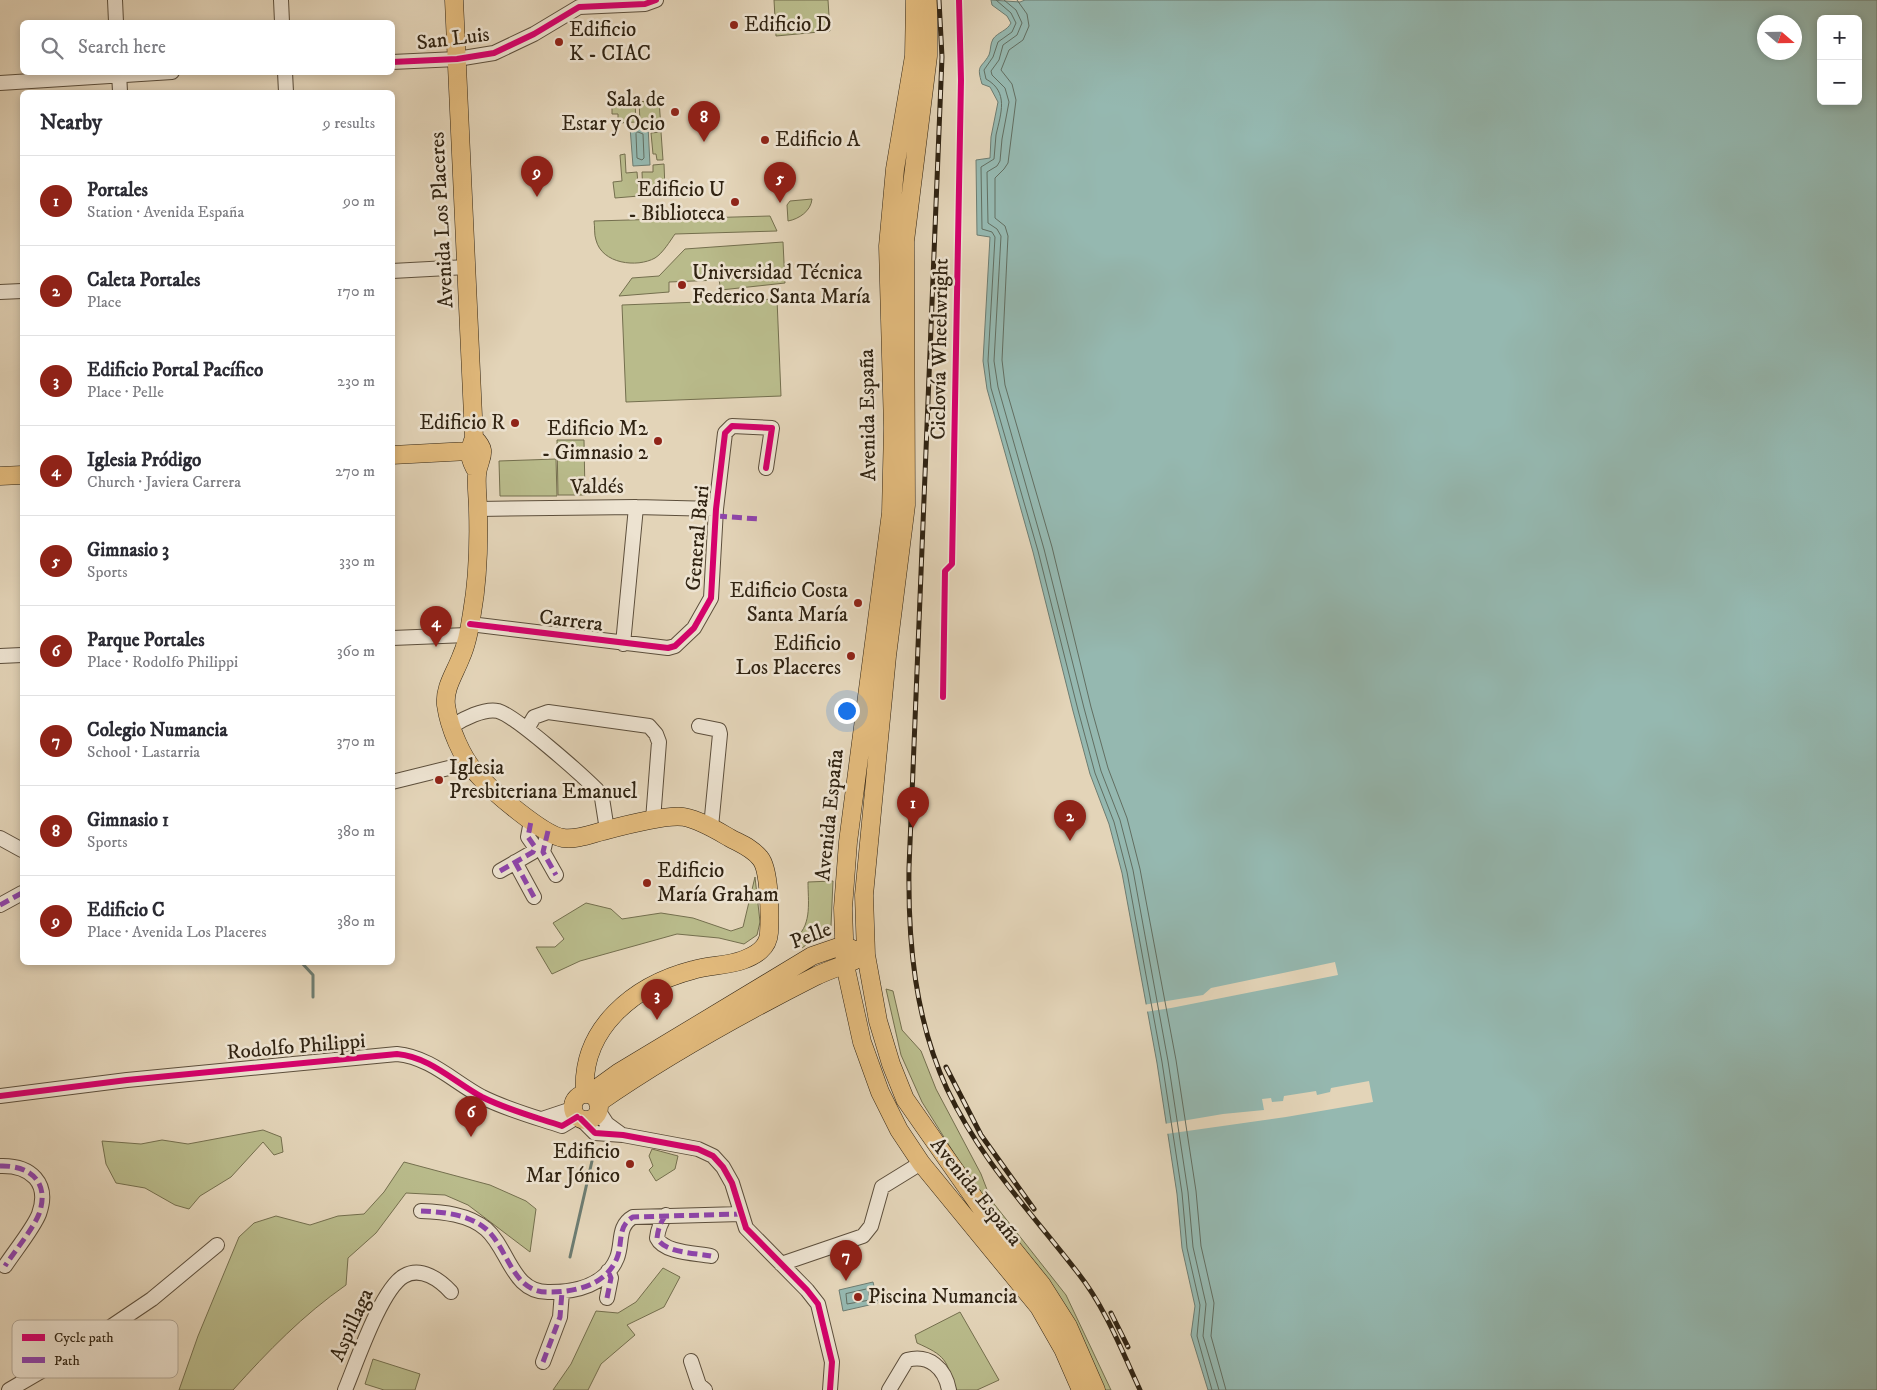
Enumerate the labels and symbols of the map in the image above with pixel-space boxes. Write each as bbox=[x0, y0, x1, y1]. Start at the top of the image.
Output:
place label: Edificio D bbox=[744, 12, 831, 38]
north arrow bbox=[1757, 15, 1802, 60]
place label: Edificio K - CIAC bbox=[569, 17, 651, 67]
marker: Edificio D bbox=[728, 19, 740, 31]
street label: San Luis bbox=[415, 22, 491, 56]
marker: Edificio K - CIAC bbox=[553, 36, 565, 48]
place label: Sala de Estar y Ocio bbox=[561, 87, 665, 137]
pin: 8 bbox=[688, 101, 720, 142]
marker: Sala de Estar y Ocio bbox=[669, 106, 681, 118]
place label: Edificio A bbox=[775, 127, 861, 153]
street label: Avenida Los Placeres bbox=[424, 131, 460, 309]
marker: Edificio A bbox=[759, 134, 771, 146]
pin: 9 bbox=[521, 156, 553, 197]
pin: 5 bbox=[764, 162, 796, 203]
place label: Edificio U - Biblioteca bbox=[628, 177, 725, 227]
marker: Edificio U - Biblioteca bbox=[729, 196, 741, 208]
street label: Ciclovía Wheelwright bbox=[925, 258, 955, 440]
place label: Universidad Técnica Federico Santa María bbox=[692, 260, 870, 310]
marker: Universidad Técnica Federico Santa María bbox=[676, 279, 688, 291]
street label: Avenida España bbox=[854, 349, 882, 481]
place label: Edificio R bbox=[419, 410, 505, 436]
place label: Edificio M2 - Gimnasio 2 bbox=[542, 416, 649, 466]
marker: Edificio R bbox=[509, 417, 521, 429]
marker: Edificio M2 - Gimnasio 2 bbox=[652, 435, 664, 447]
street label: Valdés bbox=[569, 474, 624, 500]
street label: General Bari bbox=[680, 484, 716, 592]
place label: Edificio Costa Santa María bbox=[729, 578, 848, 628]
marker: Edificio Costa Santa María bbox=[852, 597, 864, 609]
street label: Carrera bbox=[538, 604, 604, 638]
pin: 4 bbox=[420, 606, 452, 647]
place label: Edificio Los Placeres bbox=[736, 631, 841, 681]
marker: Edificio Los Placeres bbox=[845, 650, 857, 662]
your location bbox=[834, 698, 860, 724]
street label: Avenida España bbox=[810, 748, 850, 882]
place label: Iglesia Presbiteriana Emanuel bbox=[449, 755, 638, 805]
marker: Iglesia Presbiteriana Emanuel bbox=[433, 774, 445, 786]
pin: 1 bbox=[897, 787, 929, 828]
pin: 2 bbox=[1054, 800, 1086, 841]
place label: Edificio María Graham bbox=[657, 858, 779, 908]
marker: Edificio María Graham bbox=[641, 877, 653, 889]
street label: Pelle bbox=[787, 916, 835, 956]
pin: 3 bbox=[641, 979, 673, 1020]
street label: Rodolfo Philippi bbox=[226, 1028, 366, 1066]
pin: 6 bbox=[455, 1096, 487, 1137]
street label: Avenida España bbox=[924, 1132, 1028, 1252]
place label: Edificio Mar Jónico bbox=[526, 1139, 620, 1189]
marker: Edificio Mar Jónico bbox=[624, 1158, 636, 1170]
pin: 7 bbox=[830, 1240, 862, 1281]
street label: Aspillaga bbox=[324, 1284, 380, 1365]
place label: Piscina Numancia bbox=[868, 1284, 1017, 1310]
marker: Piscina Numancia bbox=[852, 1291, 864, 1303]
legend bbox=[12, 1320, 178, 1378]
text: Cycle path bbox=[54, 1329, 114, 1347]
text: Path bbox=[54, 1352, 81, 1370]

